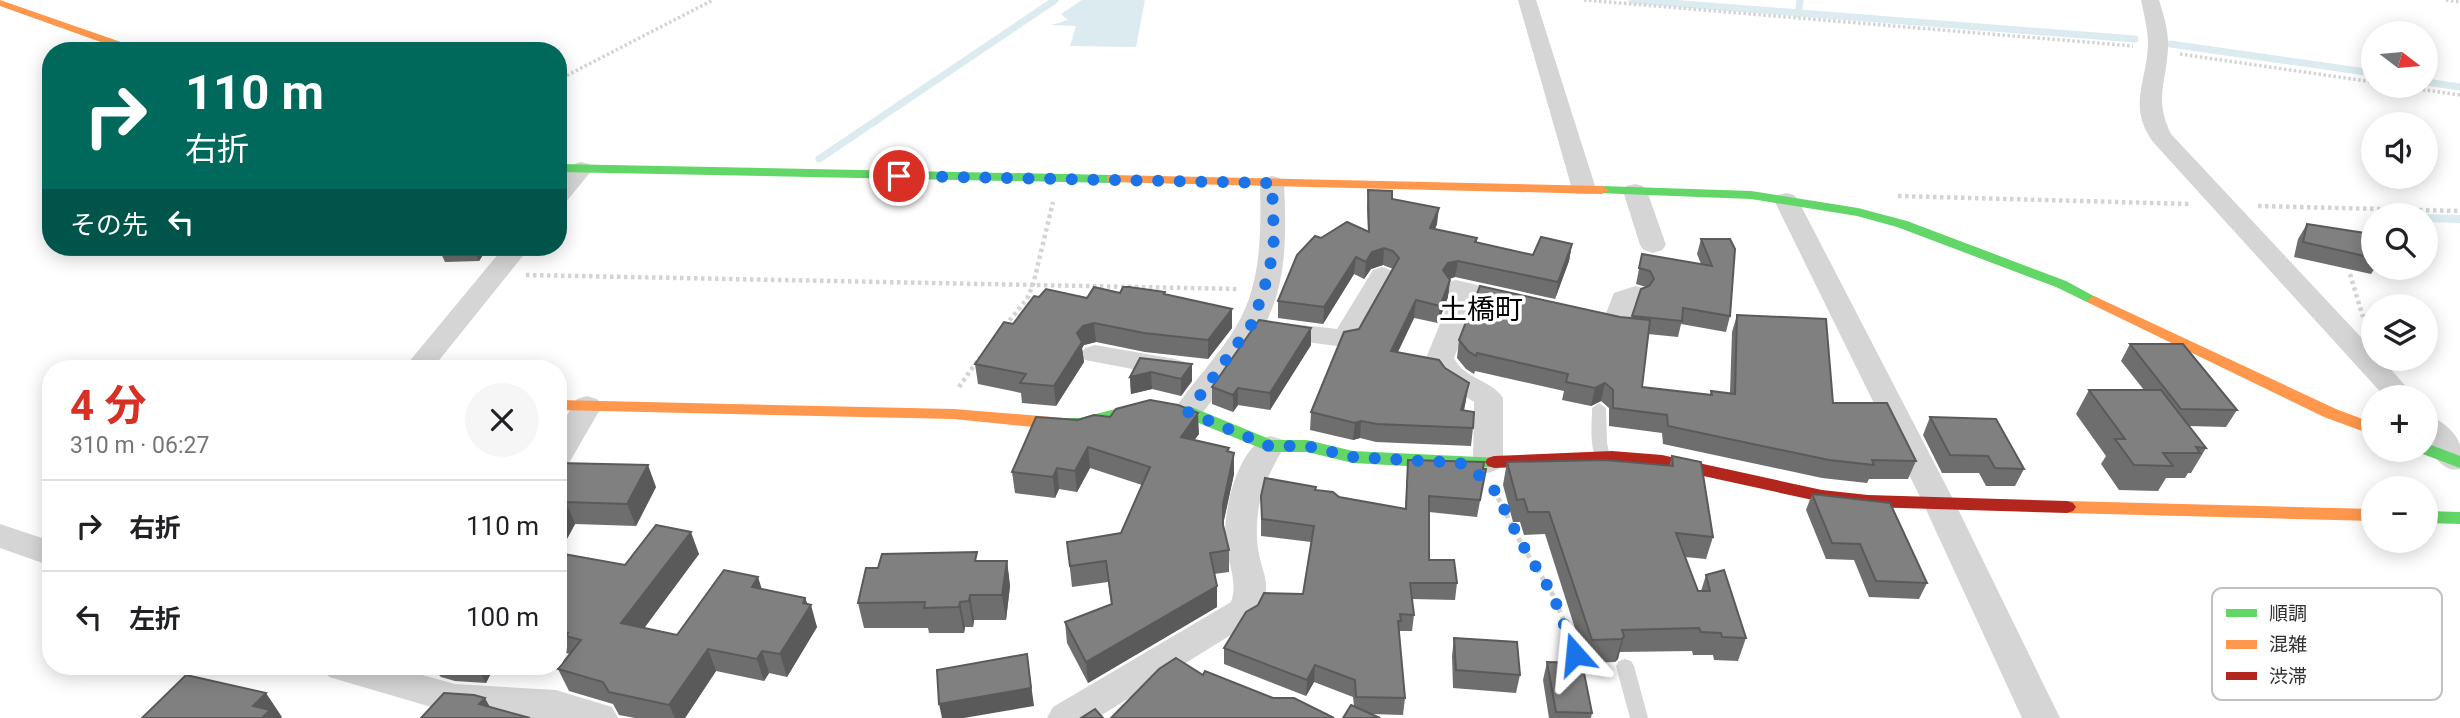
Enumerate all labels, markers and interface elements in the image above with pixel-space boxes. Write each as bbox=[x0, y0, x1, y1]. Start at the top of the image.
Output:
north arrow bbox=[2361, 21, 2438, 98]
map controls bbox=[2361, 21, 2438, 553]
text: 110 m bbox=[185, 64, 324, 121]
icon: right bbox=[70, 70, 161, 161]
button: sound bbox=[2361, 112, 2438, 189]
text: 右折 bbox=[185, 130, 249, 168]
pin bbox=[869, 146, 929, 206]
icon: arrive bbox=[880, 157, 918, 195]
icon: left bbox=[162, 203, 200, 241]
button: search bbox=[2361, 203, 2438, 280]
text: その先 bbox=[70, 210, 148, 240]
district label: 土橋町 bbox=[1439, 293, 1523, 326]
button: layers bbox=[2361, 294, 2438, 371]
text: 4 分 bbox=[70, 381, 147, 430]
button: close bbox=[465, 383, 539, 457]
button: + bbox=[2361, 385, 2438, 462]
text: 310 m · 06:27 bbox=[70, 432, 209, 459]
button: − bbox=[2361, 476, 2438, 553]
icon: right bbox=[70, 507, 108, 545]
text: 110 m bbox=[466, 511, 539, 541]
text: 右折 bbox=[129, 513, 181, 543]
legend bbox=[2212, 588, 2442, 700]
icon: left bbox=[70, 598, 108, 636]
text: 100 m bbox=[466, 602, 539, 632]
text: 順調 bbox=[2269, 602, 2307, 625]
text: 左折 bbox=[129, 604, 181, 634]
position arrow bbox=[1538, 617, 1612, 691]
text: 混雑 bbox=[2269, 633, 2307, 656]
text: 渋滞 bbox=[2269, 665, 2307, 688]

